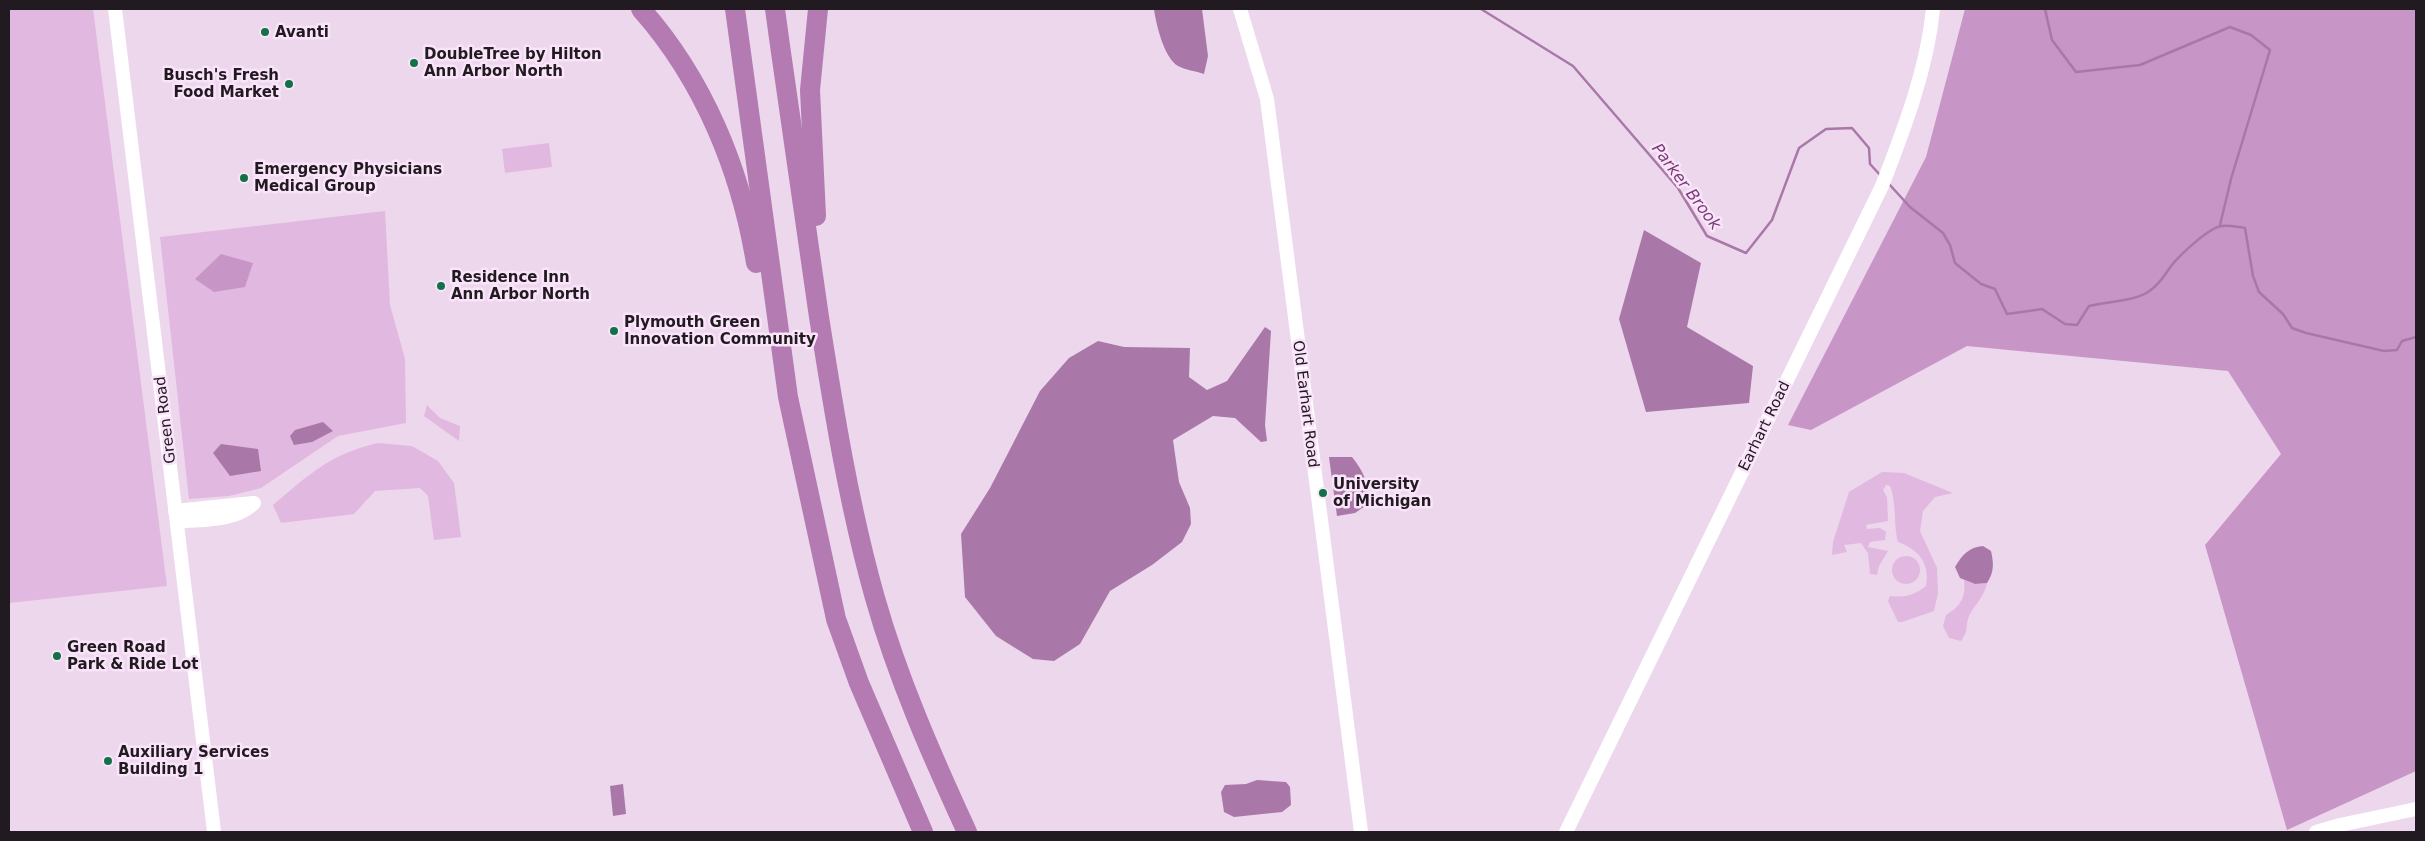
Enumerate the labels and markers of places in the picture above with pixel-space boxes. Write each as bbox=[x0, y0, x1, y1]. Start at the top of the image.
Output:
place label: Avanti bbox=[275, 23, 329, 41]
marker: Avanti bbox=[259, 26, 271, 38]
place label: DoubleTree by Hilton Ann Arbor North bbox=[424, 45, 602, 80]
marker: DoubleTree by Hilton Ann Arbor North bbox=[408, 57, 420, 69]
place label: Busch's Fresh Food Market bbox=[163, 66, 279, 101]
marker: Busch's Fresh Food Market bbox=[283, 78, 295, 90]
place label: Emergency Physicians Medical Group bbox=[254, 160, 442, 195]
marker: Emergency Physicians Medical Group bbox=[238, 172, 250, 184]
place label: Residence Inn Ann Arbor North bbox=[451, 268, 590, 303]
marker: Residence Inn Ann Arbor North bbox=[435, 280, 447, 292]
place label: Plymouth Green Innovation Community bbox=[624, 313, 816, 348]
marker: Plymouth Green Innovation Community bbox=[608, 325, 620, 337]
place label: University of Michigan bbox=[1333, 475, 1431, 510]
marker: University of Michigan bbox=[1317, 487, 1329, 499]
place label: Green Road Park & Ride Lot bbox=[67, 638, 198, 673]
marker: Green Road Park & Ride Lot bbox=[51, 650, 63, 662]
place label: Auxiliary Services Building 1 bbox=[118, 743, 269, 778]
marker: Auxiliary Services Building 1 bbox=[102, 755, 114, 767]

